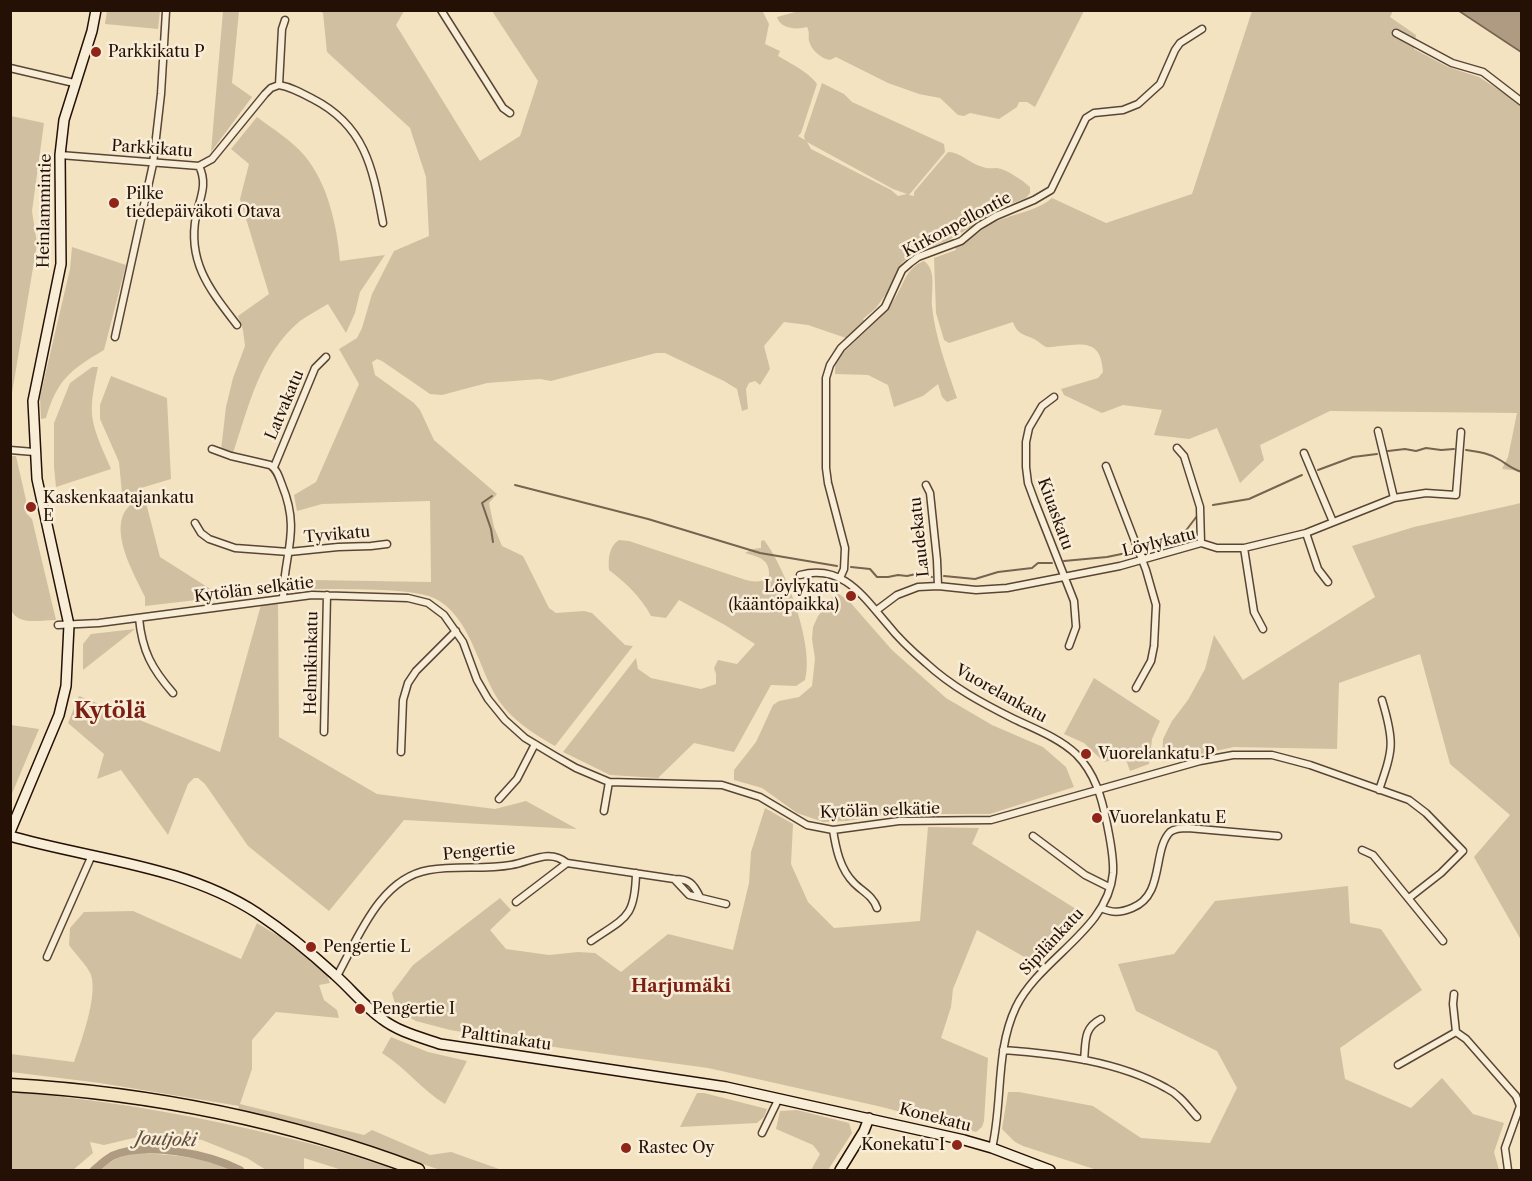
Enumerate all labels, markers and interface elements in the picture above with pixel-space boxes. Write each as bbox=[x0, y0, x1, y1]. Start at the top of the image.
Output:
place label: Parkkikatu P bbox=[108, 42, 205, 62]
marker: Parkkikatu P bbox=[89, 45, 103, 59]
street label: Parkkikatu bbox=[111, 137, 193, 161]
street label: Heinlammintie bbox=[34, 154, 56, 268]
place label: Pilke tiedepäiväkoti Otava bbox=[126, 184, 281, 222]
street label: Kirkonpellontie bbox=[899, 188, 1015, 262]
marker: Pilke tiedepäiväkoti Otava bbox=[107, 196, 121, 210]
street label: Latvakatu bbox=[262, 367, 308, 443]
street label: Kiuaskatu bbox=[1033, 475, 1077, 553]
place label: Kaskenkaatajankatu E bbox=[43, 488, 194, 526]
street label: Laudekatu bbox=[906, 496, 934, 578]
marker: Kaskenkaatajankatu E bbox=[24, 500, 38, 514]
street label: Tyvikatu bbox=[303, 523, 371, 547]
street label: Löylykatu bbox=[1120, 525, 1198, 561]
street label: Kytölän selkätie bbox=[193, 573, 315, 607]
place label: Löylykatu (kääntöpaikka) bbox=[728, 577, 839, 615]
marker: Löylykatu (kääntöpaikka) bbox=[844, 589, 858, 603]
street label: Helmikinkatu bbox=[301, 611, 323, 715]
street label: Vuorelankatu bbox=[952, 661, 1050, 727]
district label: Kytölä bbox=[74, 699, 146, 725]
place label: Vuorelankatu P bbox=[1098, 744, 1215, 764]
marker: Vuorelankatu P bbox=[1079, 747, 1093, 761]
street label: Kytölän selkätie bbox=[820, 799, 940, 823]
place label: Vuorelankatu E bbox=[1109, 808, 1226, 828]
marker: Vuorelankatu E bbox=[1090, 811, 1104, 825]
street label: Pengertie bbox=[442, 839, 516, 865]
street label: Sipilänkatu bbox=[1016, 904, 1088, 980]
place label: Pengertie L bbox=[323, 937, 410, 957]
marker: Pengertie L bbox=[304, 940, 318, 954]
district label: Harjumäki bbox=[631, 976, 731, 998]
place label: Pengertie I bbox=[372, 999, 455, 1019]
marker: Pengertie I bbox=[353, 1002, 367, 1016]
street label: Palttinakatu bbox=[460, 1023, 552, 1055]
street label: Konekatu bbox=[897, 1100, 973, 1136]
water label: Joutjoki bbox=[135, 1128, 197, 1152]
place label: Konekatu I bbox=[861, 1135, 945, 1155]
place label: Rastec Oy bbox=[638, 1138, 715, 1158]
marker: Konekatu I bbox=[950, 1138, 964, 1152]
marker: Rastec Oy bbox=[619, 1141, 633, 1155]

